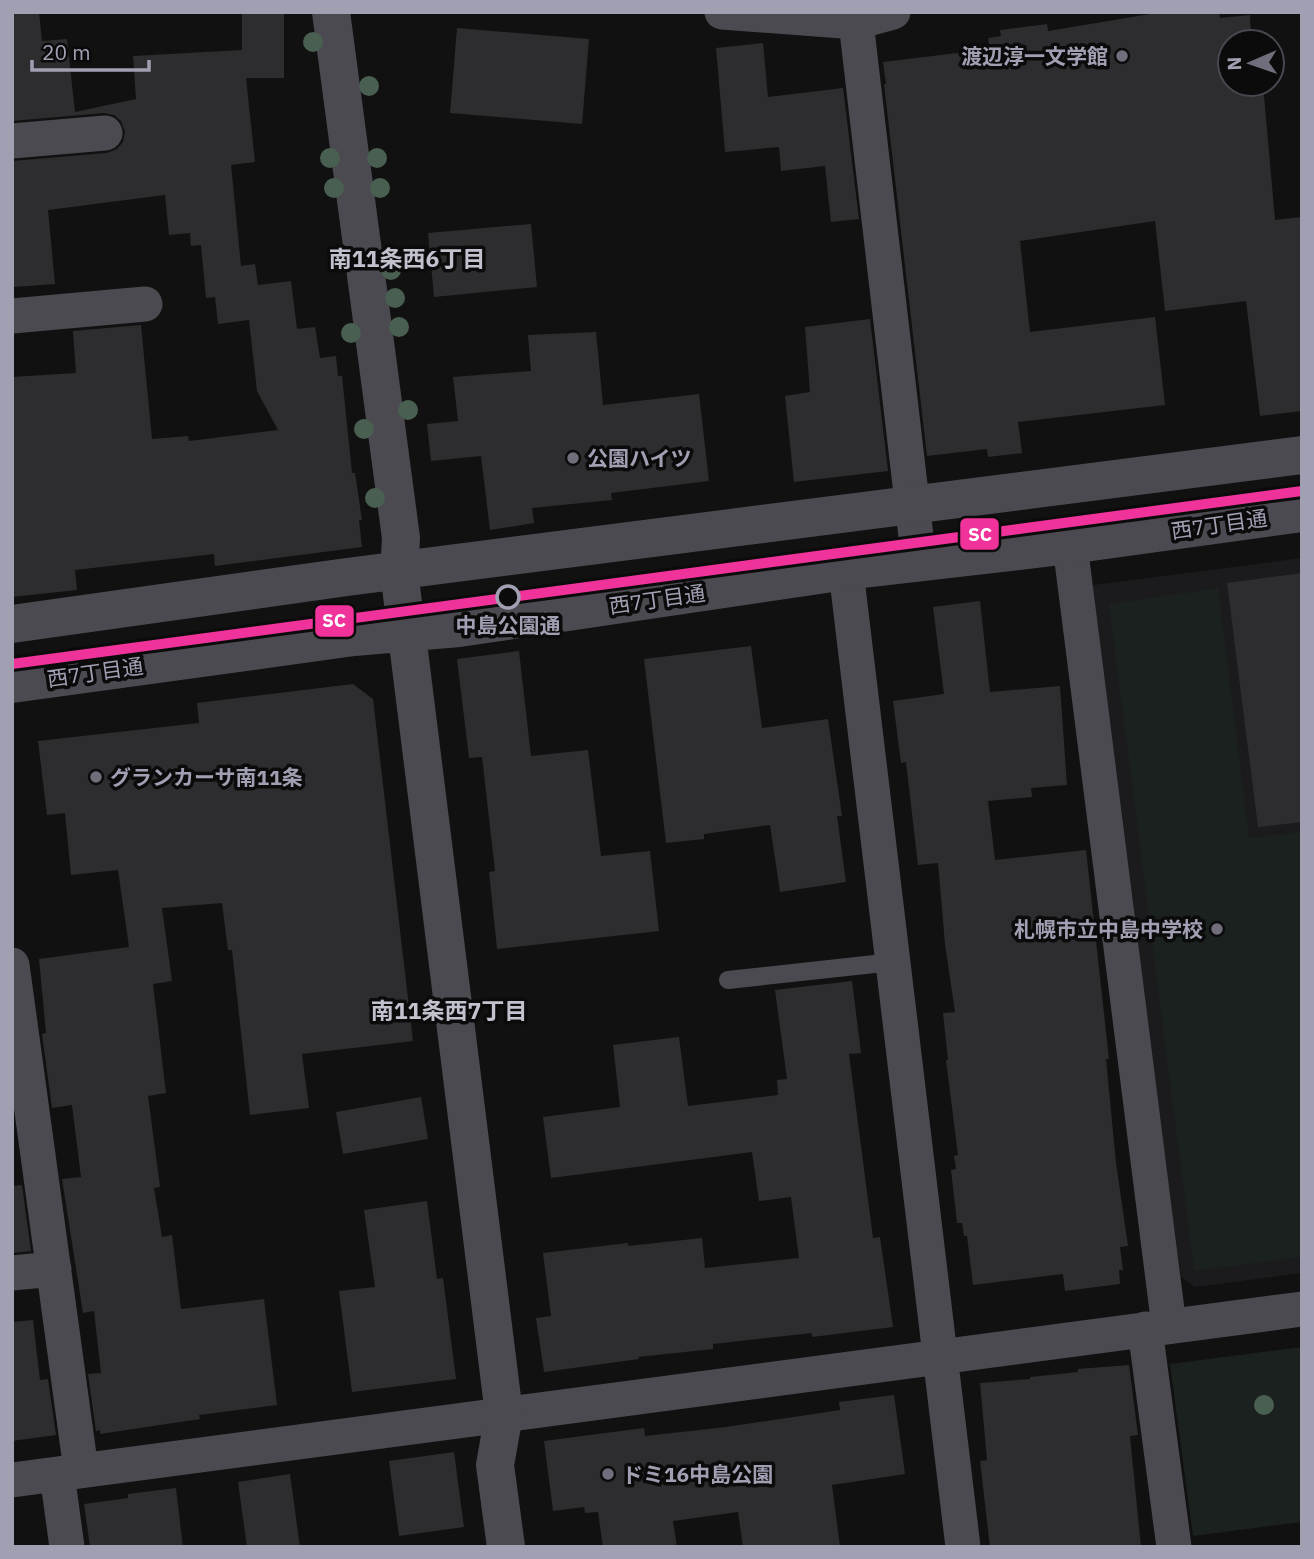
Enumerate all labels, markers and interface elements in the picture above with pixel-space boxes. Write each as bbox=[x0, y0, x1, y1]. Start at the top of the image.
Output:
scale bar bbox=[32, 28, 149, 72]
north arrow bbox=[1216, 28, 1286, 98]
text: 20 m bbox=[42, 38, 91, 66]
place label: 渡辺淳一文学館 bbox=[961, 42, 1108, 70]
marker: 渡辺淳一文学館 bbox=[1114, 48, 1130, 64]
text: N bbox=[1222, 56, 1246, 71]
district label: 南11条西6丁目 bbox=[329, 243, 485, 273]
place label: 公園ハイツ bbox=[587, 444, 692, 472]
marker: 公園ハイツ bbox=[565, 450, 581, 466]
street label: 西7丁目通 bbox=[1169, 503, 1269, 545]
line badge: SC bbox=[959, 517, 1000, 551]
text: SC bbox=[968, 522, 992, 546]
street label: 西7丁目通 bbox=[607, 578, 707, 620]
marker: 中島公園通 bbox=[496, 585, 520, 609]
line badge: SC bbox=[314, 604, 355, 638]
text: SC bbox=[322, 608, 346, 632]
place label: 中島公園通 bbox=[456, 611, 561, 639]
street label: 西7丁目通 bbox=[45, 651, 145, 693]
place label: グランカーサ南11条 bbox=[110, 763, 303, 791]
marker: グランカーサ南11条 bbox=[88, 769, 104, 785]
place label: 札幌市立中島中学校 bbox=[1014, 915, 1203, 943]
marker: 札幌市立中島中学校 bbox=[1209, 921, 1225, 937]
district label: 南11条西7丁目 bbox=[371, 995, 527, 1025]
place label: ドミ16中島公園 bbox=[622, 1460, 773, 1488]
marker: ドミ16中島公園 bbox=[600, 1466, 616, 1482]

